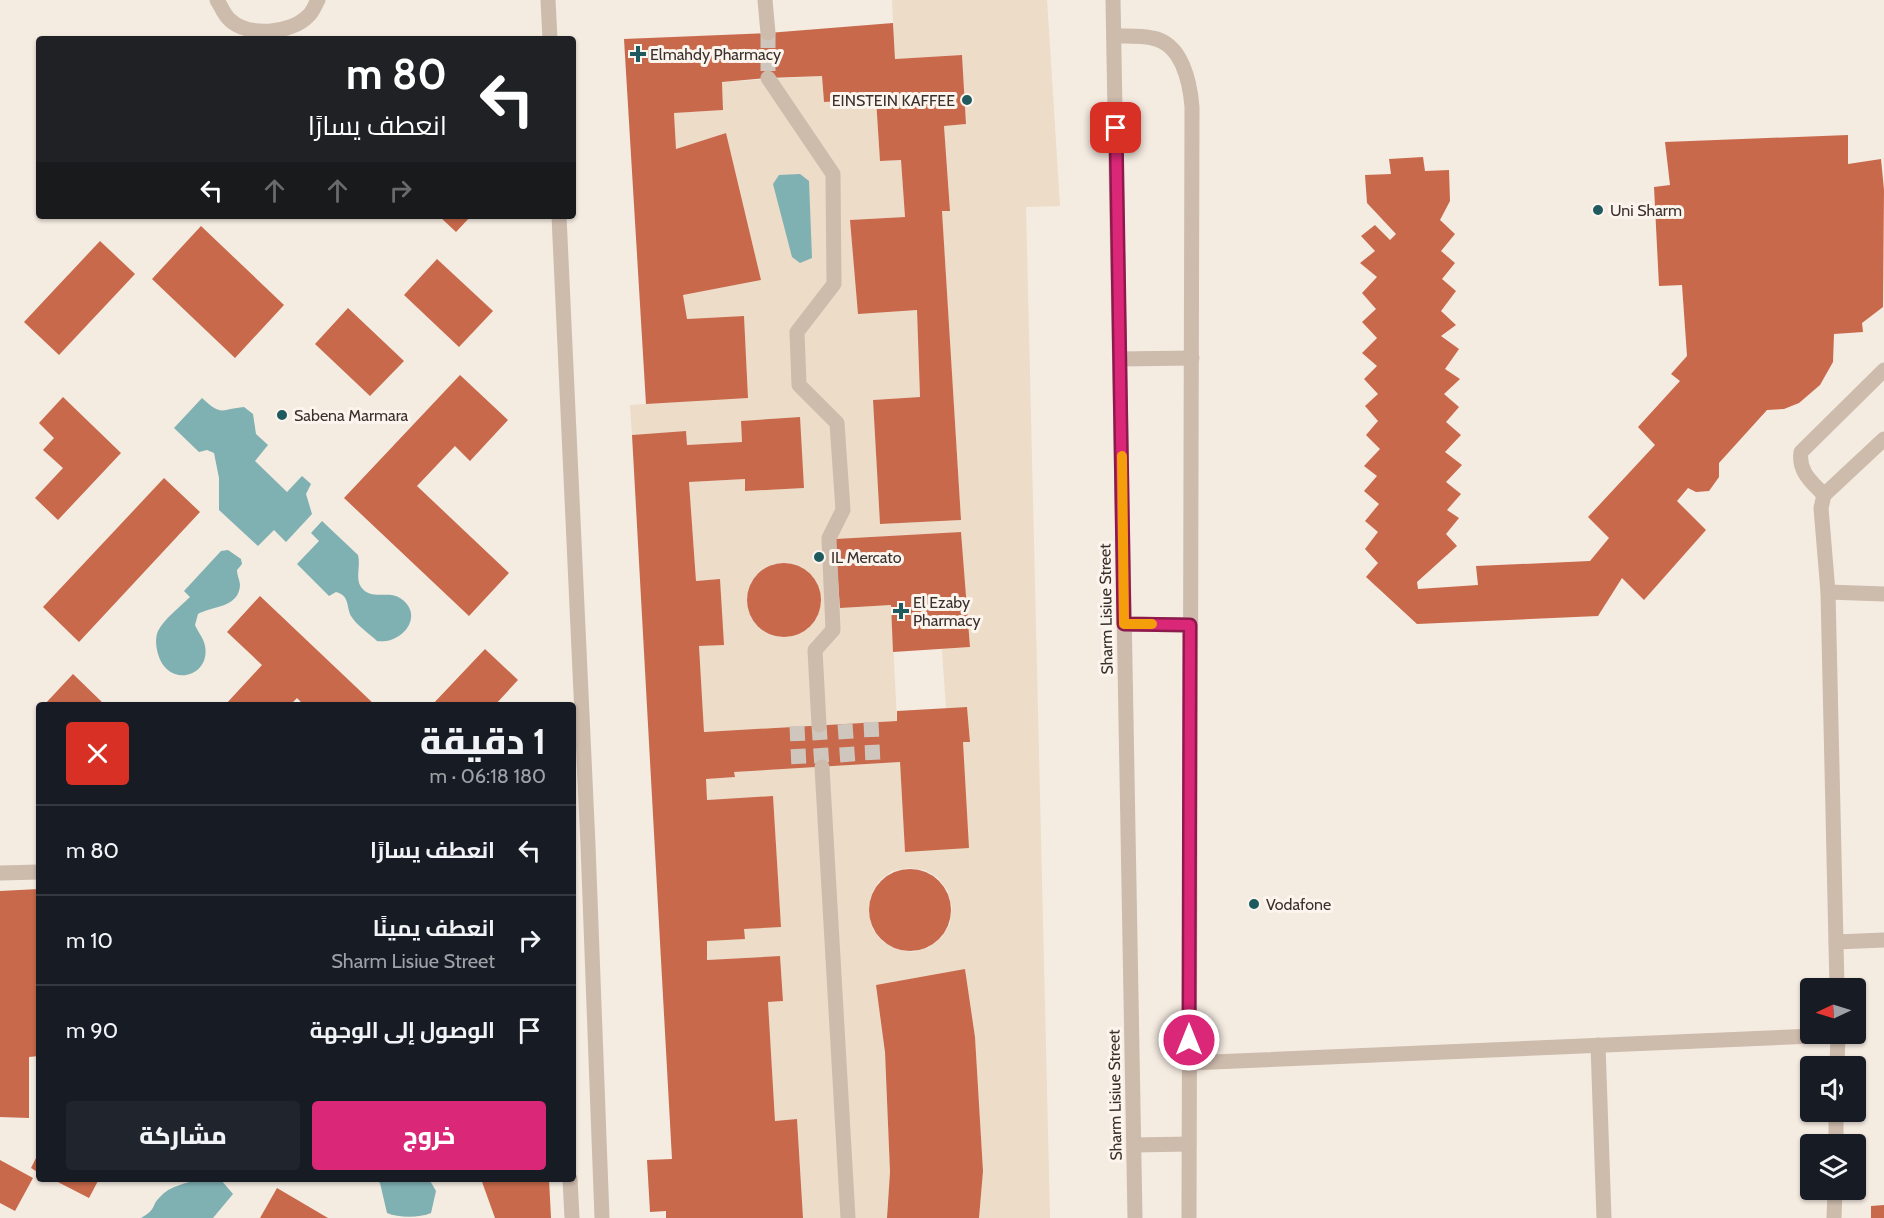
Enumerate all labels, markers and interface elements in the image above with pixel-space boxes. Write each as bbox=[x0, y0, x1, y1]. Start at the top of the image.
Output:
place label: Elmahdy Pharmacy bbox=[650, 45, 781, 64]
marker: Elmahdy Pharmacy bbox=[631, 47, 645, 61]
text: 80 m bbox=[346, 48, 447, 100]
icon: left bbox=[468, 60, 546, 138]
place label: EINSTEIN KAFFEE bbox=[832, 91, 955, 110]
marker: EINSTEIN KAFFEE bbox=[960, 93, 974, 107]
pin bbox=[1090, 102, 1141, 153]
text: انعطف يسارًا bbox=[308, 109, 447, 142]
icon: arrive bbox=[1099, 111, 1132, 144]
icon: left bbox=[195, 174, 228, 207]
icon: ahead bbox=[258, 174, 291, 207]
icon: ahead bbox=[321, 174, 354, 207]
icon: right bbox=[384, 174, 417, 207]
place label: Uni Sharm bbox=[1610, 201, 1682, 220]
marker: Uni Sharm bbox=[1591, 203, 1605, 217]
place label: Sabena Marmara bbox=[294, 406, 409, 425]
marker: Sabena Marmara bbox=[275, 408, 289, 422]
street label: Sharm Lisiue Street bbox=[1095, 543, 1117, 675]
place label: IL Mercato bbox=[831, 548, 902, 567]
marker: IL Mercato bbox=[812, 550, 826, 564]
place label: El Ezaby Pharmacy bbox=[913, 593, 981, 630]
marker: El Ezaby Pharmacy bbox=[894, 604, 908, 618]
text: 1 دقيقة bbox=[420, 719, 546, 763]
button: close bbox=[66, 722, 129, 785]
text: 180 m · 06:18 bbox=[429, 764, 546, 788]
icon: left bbox=[513, 834, 546, 867]
text: 80 m bbox=[66, 837, 119, 864]
text: انعطف يسارًا bbox=[370, 837, 495, 864]
place label: Vodafone bbox=[1266, 895, 1331, 914]
marker: Vodafone bbox=[1247, 897, 1261, 911]
text: انعطف يمينًا bbox=[373, 915, 495, 942]
icon: right bbox=[513, 924, 546, 957]
text: 10 m bbox=[66, 927, 113, 954]
text: Sharm Lisiue Street bbox=[331, 949, 495, 973]
north arrow bbox=[1800, 978, 1866, 1044]
map controls bbox=[1800, 978, 1866, 1200]
position arrow bbox=[1157, 1008, 1221, 1072]
icon: arrive bbox=[513, 1014, 546, 1047]
text: 90 m bbox=[66, 1017, 118, 1044]
text: الوصول إلى الوجهة bbox=[310, 1017, 495, 1044]
street label: Sharm Lisiue Street bbox=[1104, 1029, 1126, 1161]
button: sound bbox=[1800, 1056, 1866, 1122]
button: مشاركة bbox=[66, 1101, 300, 1170]
button: خروج bbox=[312, 1101, 546, 1170]
button: layers bbox=[1800, 1134, 1866, 1200]

